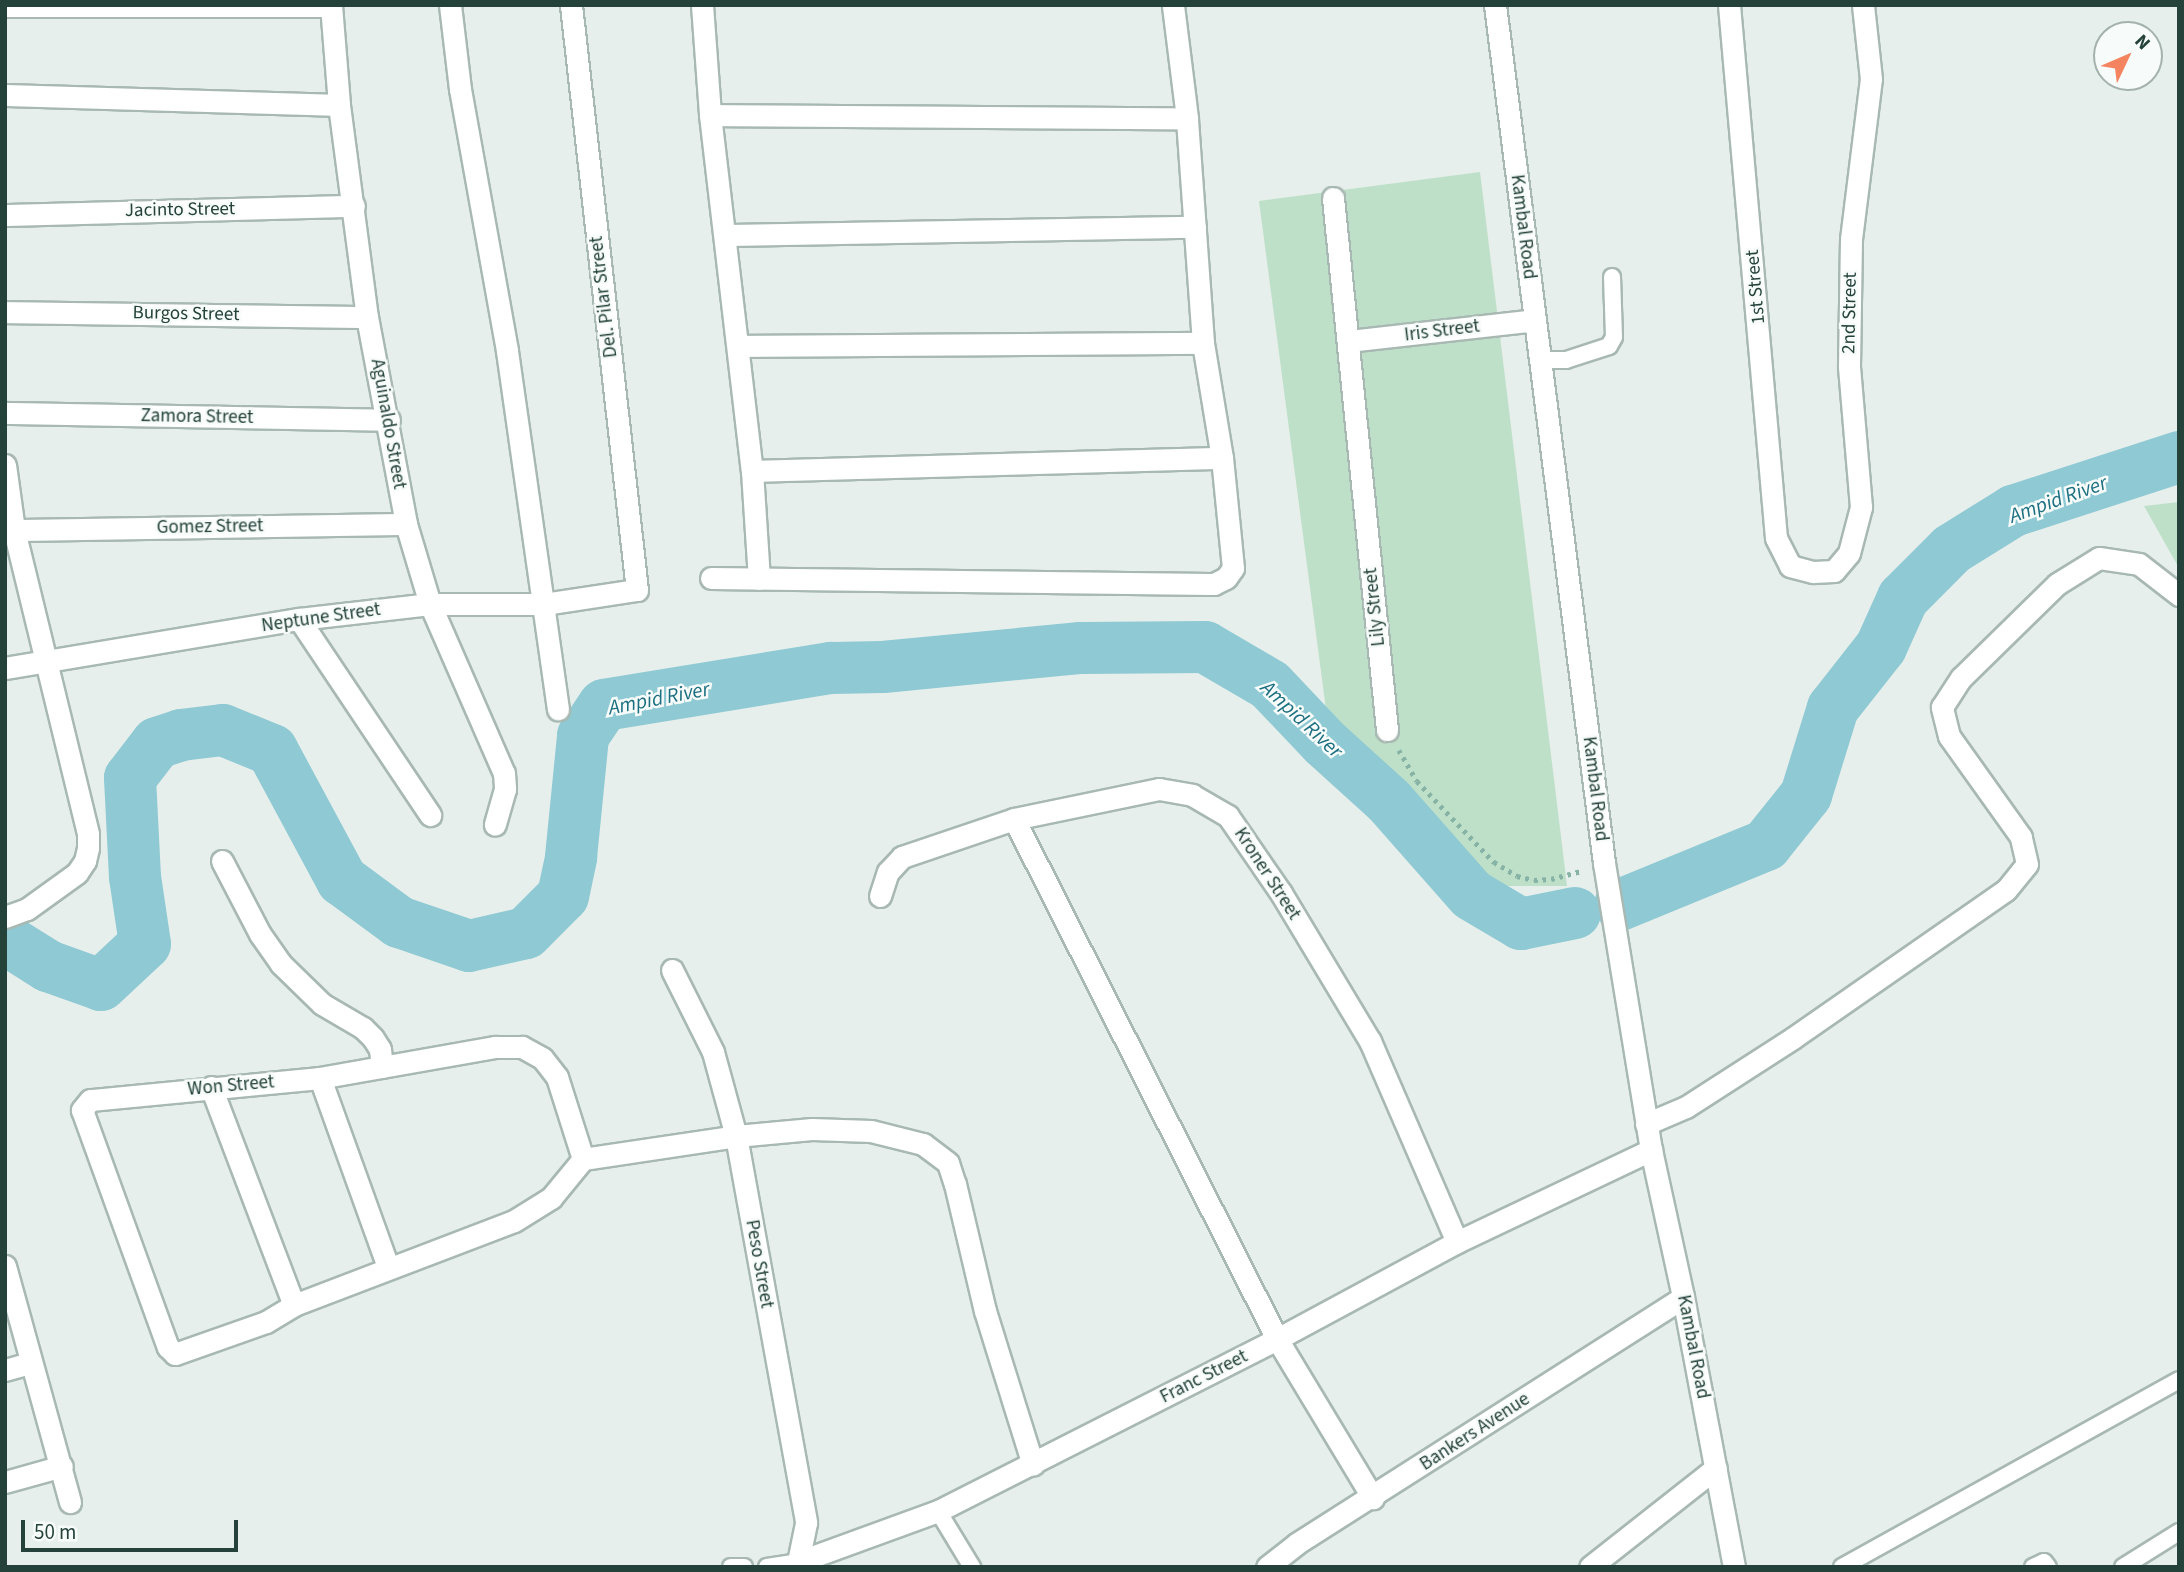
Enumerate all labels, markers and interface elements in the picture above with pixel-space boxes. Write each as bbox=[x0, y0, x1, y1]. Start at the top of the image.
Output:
north arrow bbox=[2093, 21, 2163, 91]
text: N bbox=[2128, 29, 2156, 56]
street label: Kambal Road bbox=[1505, 173, 1541, 281]
street label: Jacinto Street bbox=[125, 198, 235, 222]
street label: Del. Pilar Street bbox=[585, 235, 623, 359]
street label: 1st Street bbox=[1741, 249, 1771, 325]
street label: 2nd Street bbox=[1838, 272, 1862, 354]
street label: Burgos Street bbox=[132, 302, 240, 326]
street label: Iris Street bbox=[1403, 315, 1481, 347]
street label: Aguinaldo Street bbox=[365, 357, 411, 491]
street label: Zamora Street bbox=[140, 405, 254, 429]
water label: Ampid River bbox=[2006, 470, 2110, 528]
street label: Gomez Street bbox=[156, 515, 264, 539]
street label: Lily Street bbox=[1360, 567, 1390, 647]
street label: Neptune Street bbox=[260, 598, 382, 638]
water label: Ampid River bbox=[1256, 675, 1348, 763]
water label: Ampid River bbox=[606, 676, 712, 720]
street label: Kambal Road bbox=[1577, 735, 1613, 843]
street label: Kroner Street bbox=[1229, 824, 1305, 924]
street label: Won Street bbox=[187, 1071, 275, 1101]
street label: Peso Street bbox=[740, 1218, 778, 1310]
street label: Kambal Road bbox=[1672, 1293, 1714, 1401]
street label: Franc Street bbox=[1156, 1345, 1252, 1409]
street label: Bankers Avenue bbox=[1416, 1388, 1534, 1476]
scale bar bbox=[24, 1506, 242, 1550]
text: 50 m bbox=[34, 1517, 76, 1547]

